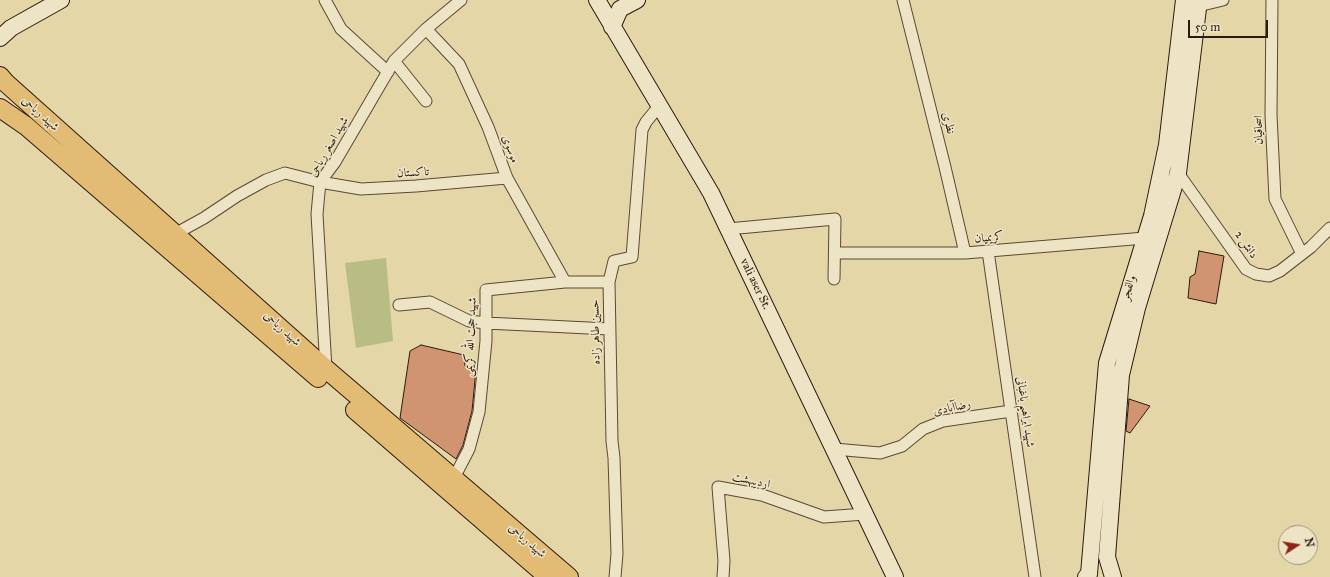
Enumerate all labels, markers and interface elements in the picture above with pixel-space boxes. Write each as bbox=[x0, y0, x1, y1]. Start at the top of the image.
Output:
scale bar bbox=[1190, 12, 1270, 38]
text: 50 m bbox=[1195, 20, 1220, 34]
street label: شهید ریاحی bbox=[18, 94, 62, 134]
street label: نظری bbox=[938, 110, 958, 136]
street label: شهید اصغر ریاحی bbox=[306, 114, 352, 180]
street label: اسحاقیان bbox=[1252, 115, 1266, 145]
street label: موسوی bbox=[498, 133, 522, 165]
street label: تاکستان bbox=[396, 165, 430, 181]
street label: دانش 2 bbox=[1231, 228, 1261, 262]
street label: کریمیان bbox=[974, 230, 1004, 246]
street label: vali aser St. bbox=[736, 256, 774, 312]
street label: والفجر bbox=[1118, 274, 1140, 302]
street label: شهید حجت الله کریمی bbox=[462, 297, 480, 377]
street label: حسین طاهر زاده bbox=[588, 299, 604, 365]
street label: شهید ریاحی bbox=[260, 309, 304, 349]
street label: شهید ابراهیم باغبانی bbox=[1013, 376, 1037, 448]
street label: رضاآبادی bbox=[932, 397, 972, 419]
street label: اردیبهشت bbox=[731, 470, 771, 492]
street label: شهید ریاحی bbox=[505, 521, 549, 561]
north arrow bbox=[1278, 525, 1318, 565]
text: N bbox=[1302, 537, 1317, 549]

